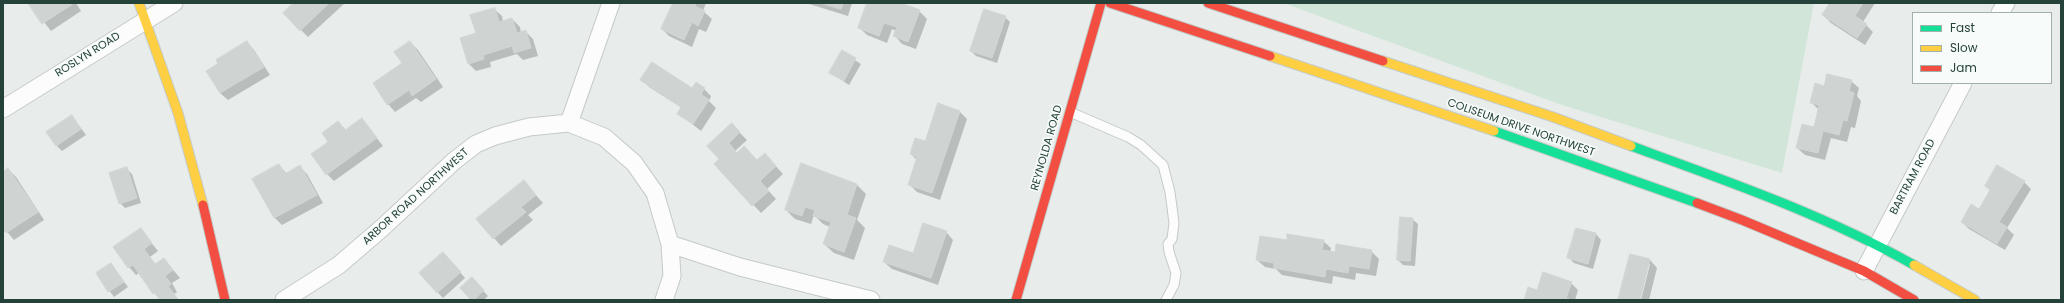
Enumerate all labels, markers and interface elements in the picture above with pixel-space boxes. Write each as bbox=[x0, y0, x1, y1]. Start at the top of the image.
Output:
legend bbox=[1912, 12, 2052, 84]
text: Fast bbox=[1950, 19, 1975, 36]
street label: ROSLYN ROAD bbox=[53, 30, 123, 80]
text: Slow bbox=[1950, 39, 1978, 56]
text: Jam bbox=[1950, 59, 1977, 76]
street label: COLISEUM DRIVE NORTHWEST bbox=[1446, 97, 1596, 159]
street label: REYNOLDA ROAD bbox=[1028, 104, 1066, 192]
street label: BARTRAM ROAD bbox=[1887, 137, 1939, 217]
street label: ARBOR ROAD NORTHWEST bbox=[360, 146, 472, 248]

